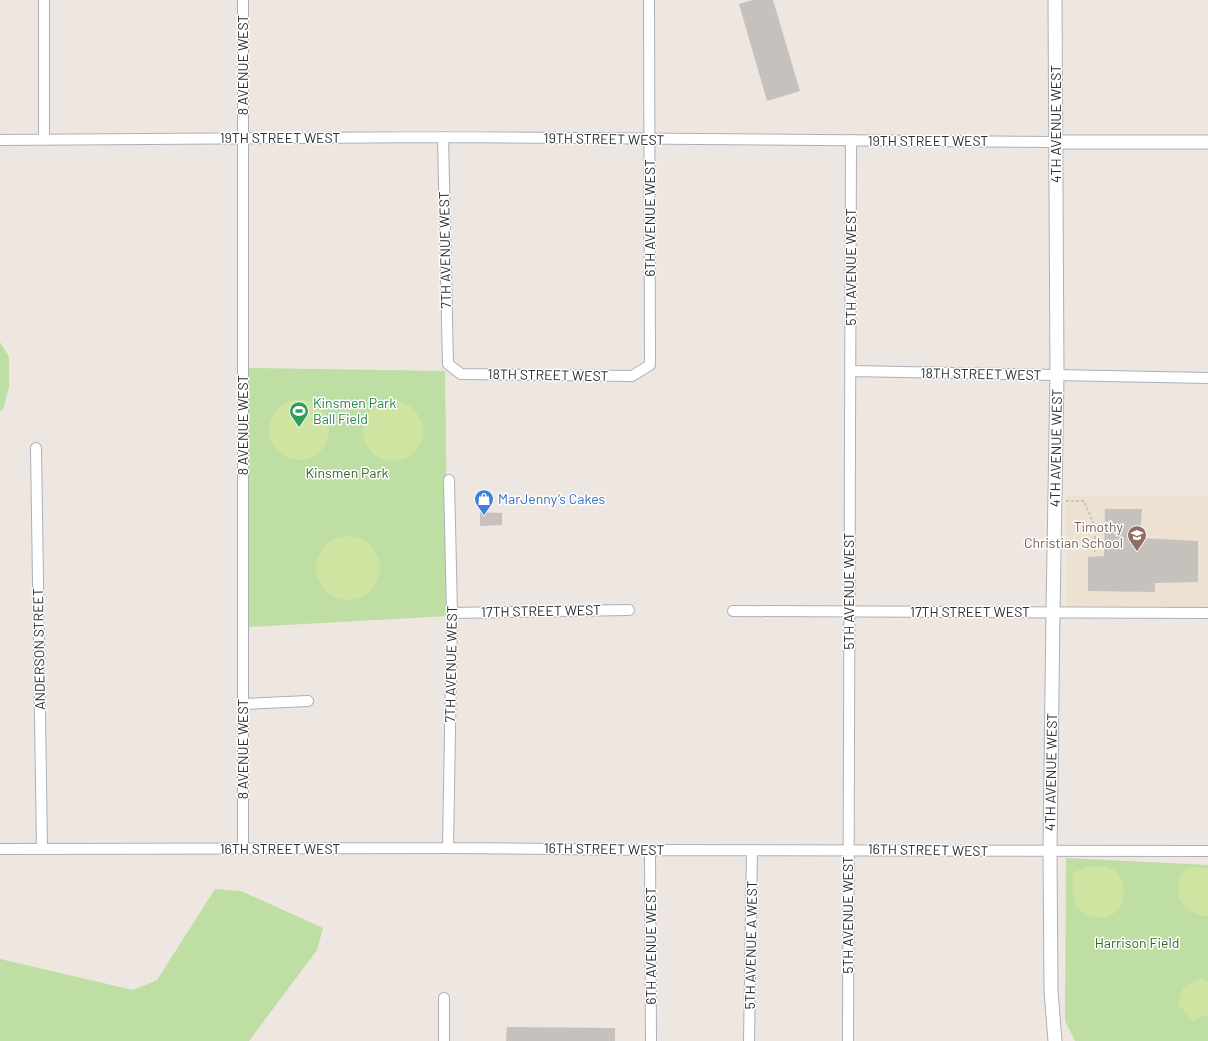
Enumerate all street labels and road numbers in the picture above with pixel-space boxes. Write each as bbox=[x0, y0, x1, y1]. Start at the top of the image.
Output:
street label: 8 AVENUE WEST bbox=[234, 15, 251, 115]
street label: 4TH AVENUE WEST bbox=[1047, 65, 1064, 183]
street label: 19TH STREET WEST bbox=[220, 129, 340, 146]
street label: 19TH STREET WEST bbox=[544, 129, 665, 148]
street label: 19TH STREET WEST bbox=[868, 132, 988, 149]
street label: 6TH AVENUE WEST bbox=[641, 159, 658, 277]
street label: 7TH AVENUE WEST bbox=[435, 191, 454, 309]
street label: 5TH AVENUE WEST bbox=[842, 208, 859, 326]
street label: 18TH STREET WEST bbox=[921, 364, 1042, 383]
street label: 18TH STREET WEST bbox=[488, 365, 609, 384]
street label: 8 AVENUE WEST bbox=[234, 375, 251, 475]
street label: 4TH AVENUE WEST bbox=[1046, 389, 1065, 507]
street label: 5TH AVENUE WEST bbox=[840, 532, 857, 650]
street label: ANDERSON STREET bbox=[29, 588, 48, 710]
street label: 17TH STREET WEST bbox=[481, 601, 601, 620]
street label: 17TH STREET WEST bbox=[910, 603, 1030, 620]
street label: 7TH AVENUE WEST bbox=[441, 605, 460, 723]
street label: 8 AVENUE WEST bbox=[234, 699, 251, 799]
street label: 4TH AVENUE WEST bbox=[1041, 713, 1060, 831]
street label: 16TH STREET WEST bbox=[544, 839, 664, 858]
street label: 16TH STREET WEST bbox=[220, 840, 340, 857]
street label: 16TH STREET WEST bbox=[868, 840, 988, 859]
street label: 5TH AVENUE WEST bbox=[839, 856, 856, 974]
street label: 5TH AVENUE A WEST bbox=[741, 880, 760, 1010]
street label: 6TH AVENUE WEST bbox=[642, 887, 659, 1005]

